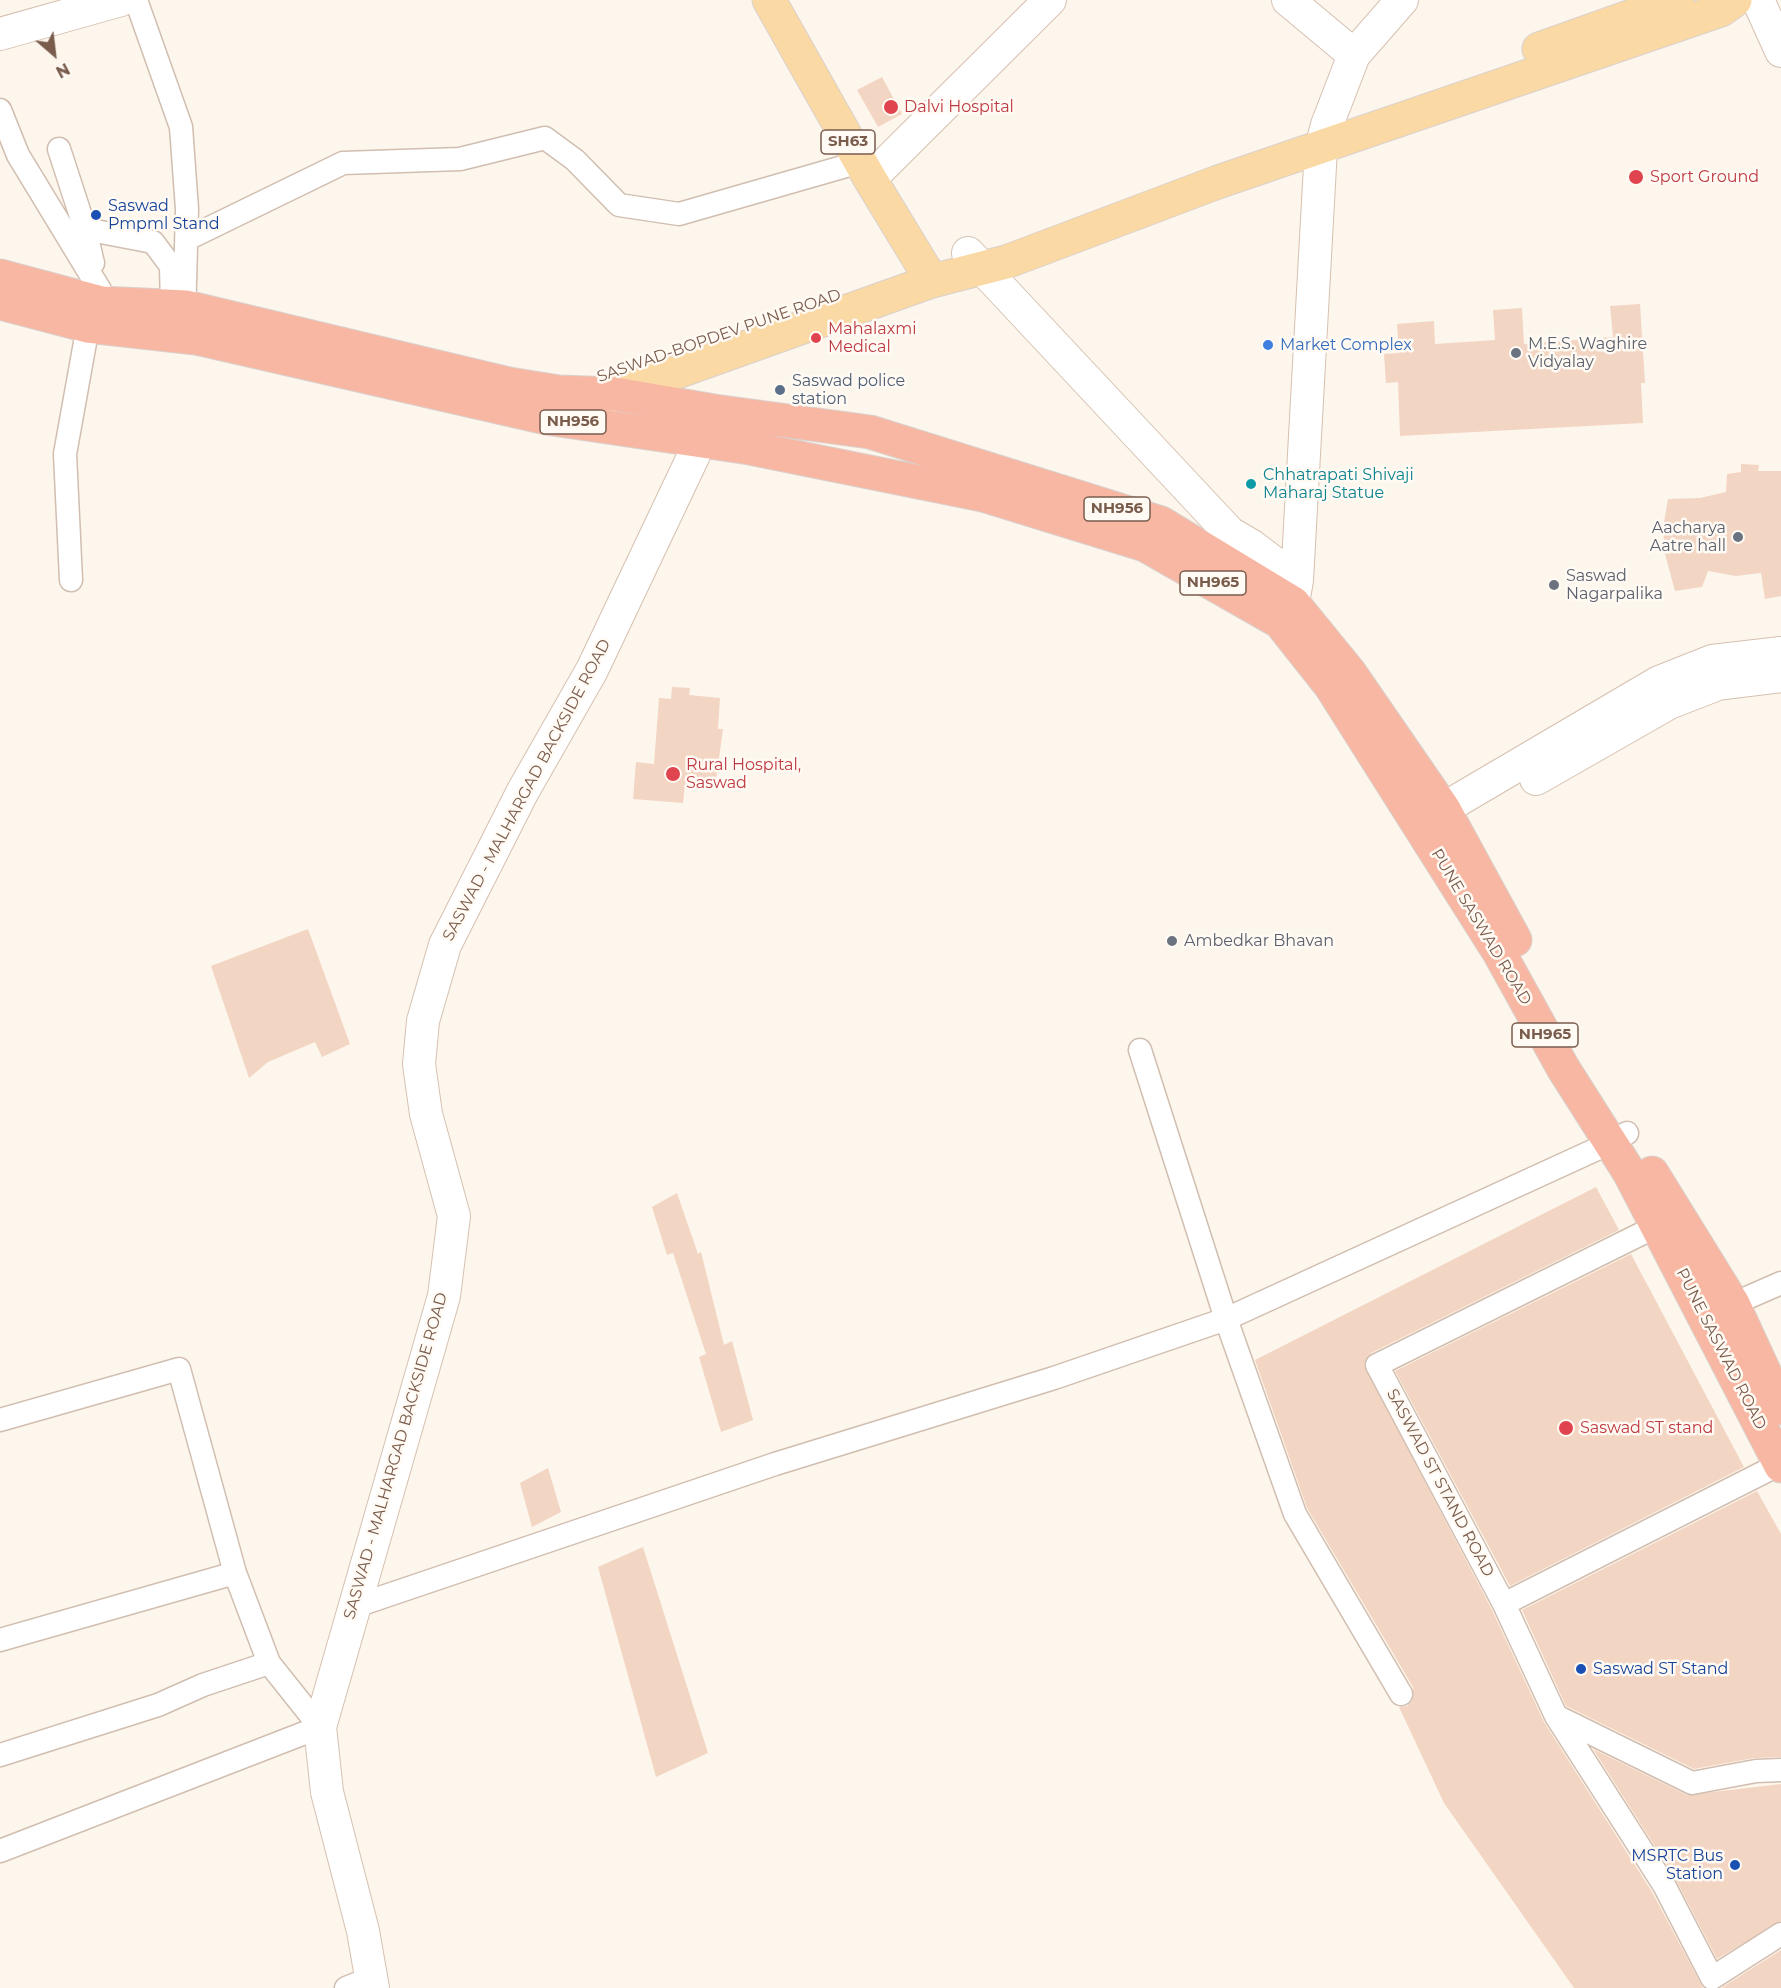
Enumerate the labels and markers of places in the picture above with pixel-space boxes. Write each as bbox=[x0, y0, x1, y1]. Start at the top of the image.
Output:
place label: Dalvi Hospital bbox=[904, 97, 1014, 117]
marker: Dalvi Hospital bbox=[882, 98, 900, 116]
place label: Sport Ground bbox=[1650, 167, 1759, 187]
marker: Sport Ground bbox=[1627, 168, 1645, 186]
place label: Saswad Pmpml Stand bbox=[108, 196, 220, 234]
marker: Saswad Pmpml Stand bbox=[89, 208, 103, 222]
place label: Mahalaxmi Medical bbox=[828, 319, 917, 357]
marker: Mahalaxmi Medical bbox=[809, 331, 823, 345]
place label: M.E.S. Waghire Vidyalay bbox=[1528, 334, 1647, 372]
place label: Market Complex bbox=[1280, 335, 1412, 355]
marker: Market Complex bbox=[1261, 338, 1275, 352]
marker: M.E.S. Waghire Vidyalay bbox=[1509, 346, 1523, 360]
place label: Saswad police station bbox=[792, 371, 905, 409]
marker: Saswad police station bbox=[773, 383, 787, 397]
place label: Chhatrapati Shivaji Maharaj Statue bbox=[1263, 465, 1414, 503]
marker: Chhatrapati Shivaji Maharaj Statue bbox=[1244, 477, 1258, 491]
place label: Aacharya Aatre hall bbox=[1650, 518, 1726, 556]
marker: Aacharya Aatre hall bbox=[1731, 530, 1745, 544]
place label: Saswad Nagarpalika bbox=[1566, 566, 1663, 604]
marker: Saswad Nagarpalika bbox=[1547, 578, 1561, 592]
place label: Rural Hospital, Saswad bbox=[686, 755, 801, 793]
marker: Rural Hospital, Saswad bbox=[664, 765, 682, 783]
place label: Ambedkar Bhavan bbox=[1184, 931, 1334, 951]
marker: Ambedkar Bhavan bbox=[1165, 934, 1179, 948]
place label: Saswad ST stand bbox=[1580, 1418, 1713, 1438]
marker: Saswad ST stand bbox=[1557, 1419, 1575, 1437]
place label: Saswad ST Stand bbox=[1593, 1659, 1728, 1679]
marker: Saswad ST Stand bbox=[1574, 1662, 1588, 1676]
place label: MSRTC Bus Station bbox=[1631, 1846, 1723, 1884]
marker: MSRTC Bus Station bbox=[1728, 1858, 1742, 1872]

